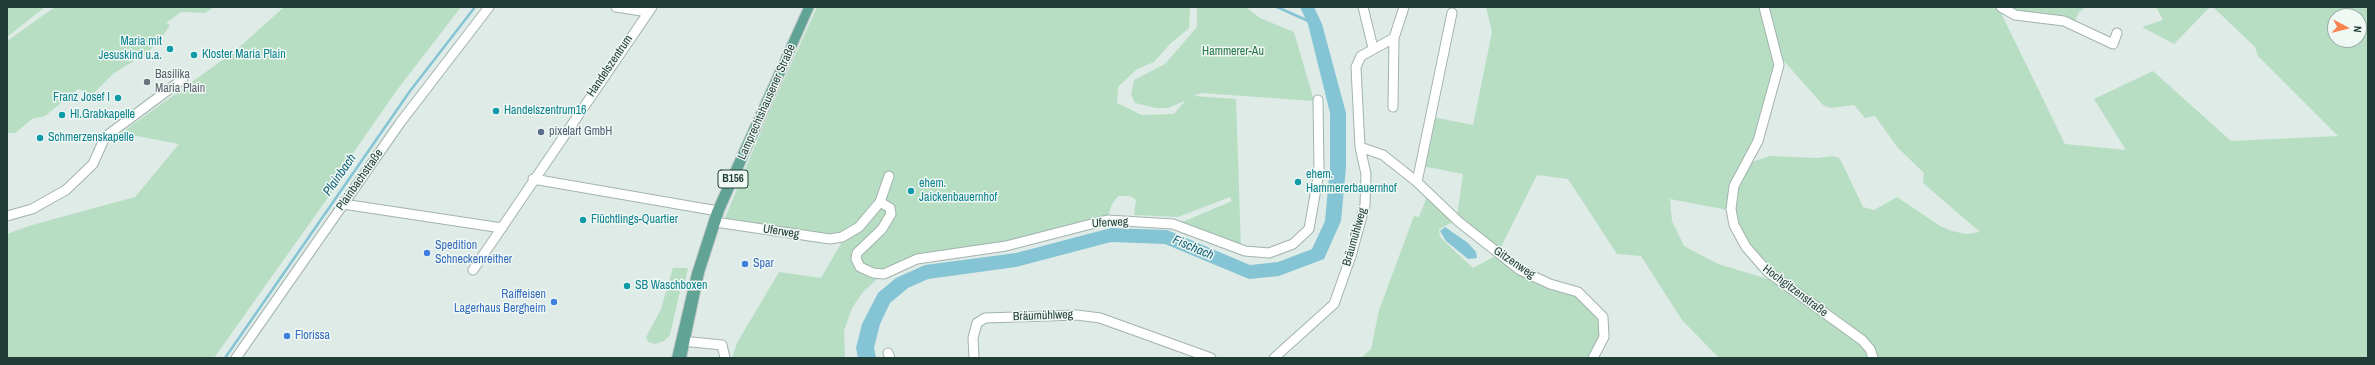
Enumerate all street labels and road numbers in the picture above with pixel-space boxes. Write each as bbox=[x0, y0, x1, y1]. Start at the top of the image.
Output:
street label: Handelszentrum bbox=[584, 32, 636, 100]
street label: Lamprechtshausener Straße bbox=[735, 42, 799, 162]
street label: Plainbachstraße bbox=[334, 147, 386, 213]
road number: B156 bbox=[718, 170, 748, 188]
street label: Bräumühlweg bbox=[1340, 206, 1370, 268]
street label: Uferweg bbox=[1091, 215, 1129, 231]
street label: Uferweg bbox=[762, 222, 800, 242]
street label: Gitzenweg bbox=[1490, 244, 1538, 282]
street label: Hochgitzenstraße bbox=[1760, 262, 1830, 320]
street label: Bräumühlweg bbox=[1013, 308, 1073, 324]

